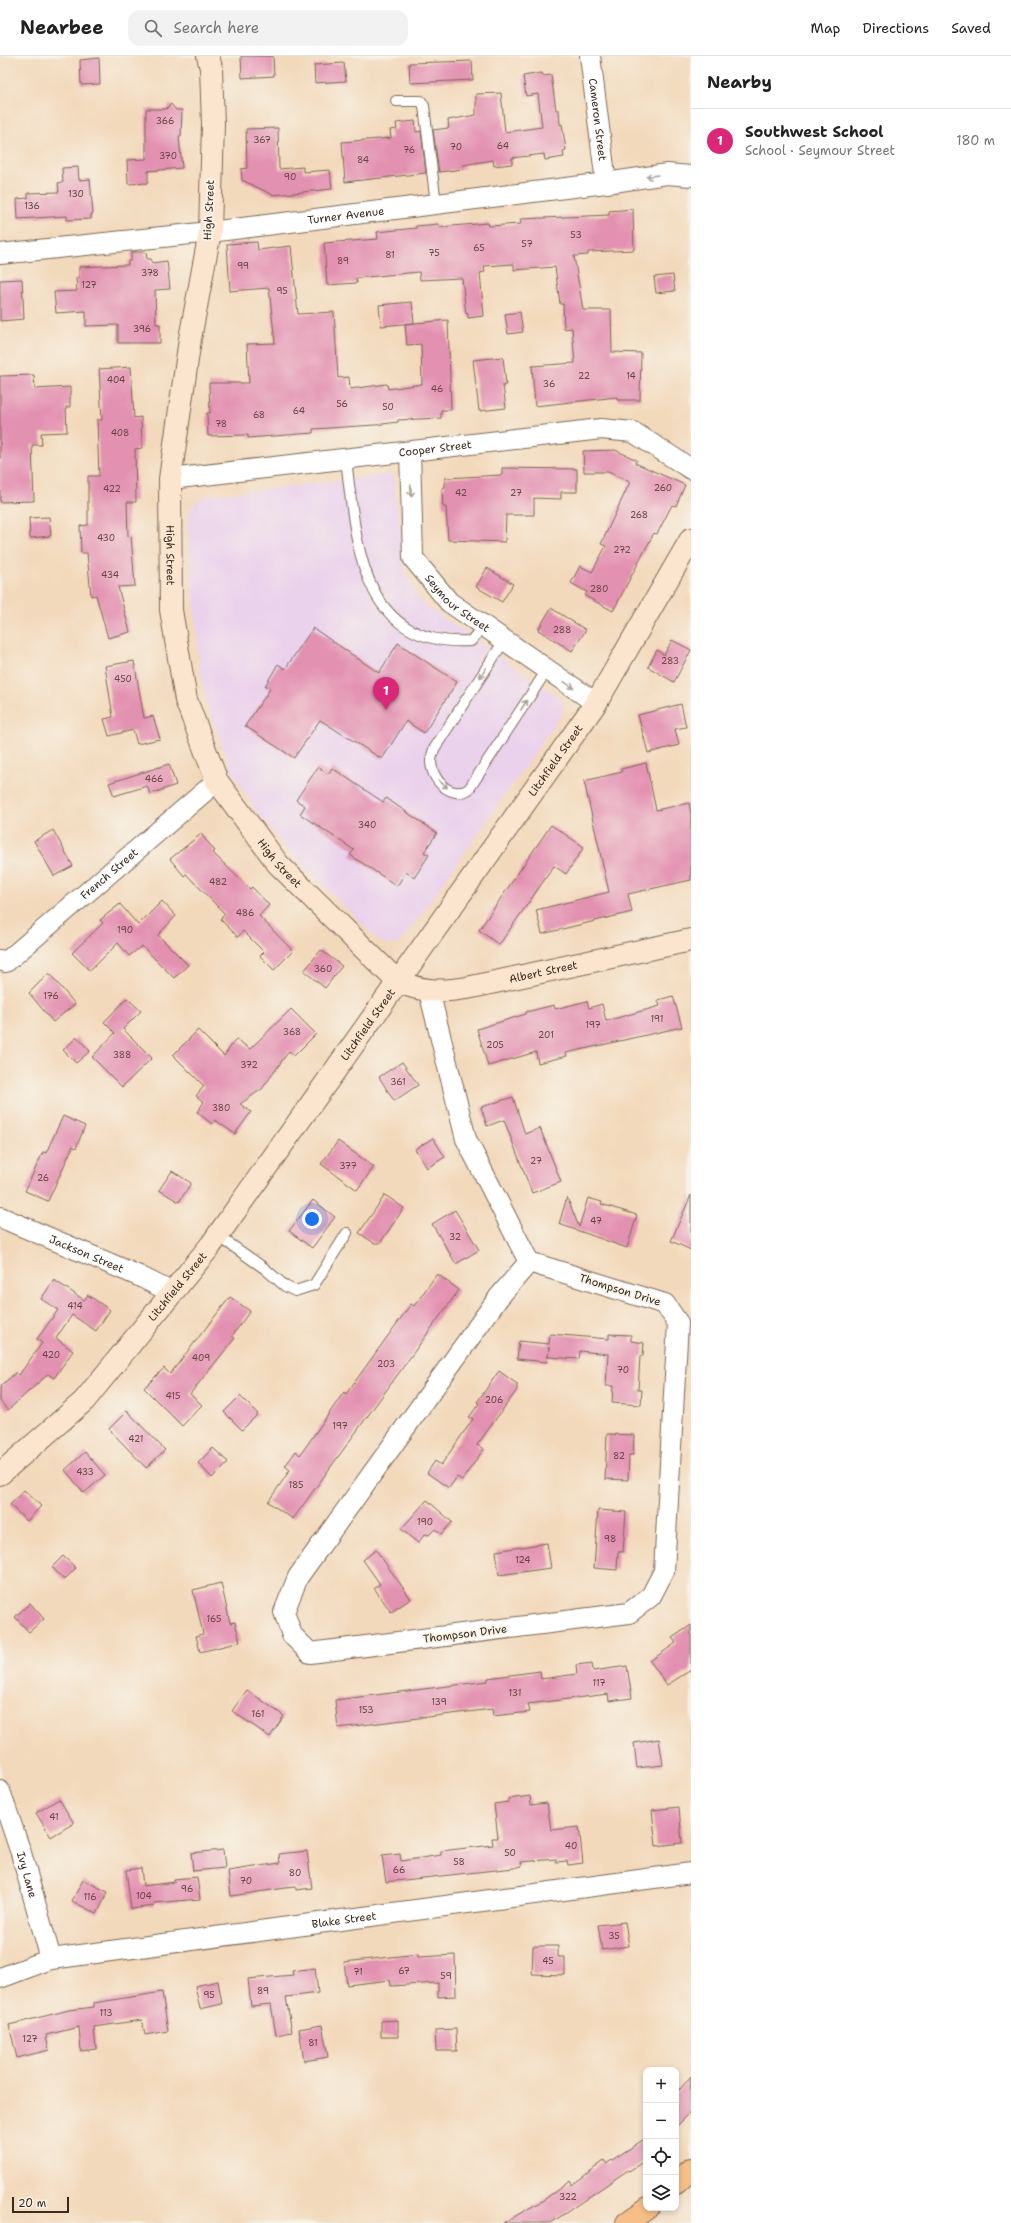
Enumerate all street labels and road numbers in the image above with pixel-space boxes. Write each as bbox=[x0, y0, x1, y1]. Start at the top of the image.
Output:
street label: Cameron Street bbox=[585, 77, 611, 162]
street label: High Street bbox=[200, 179, 218, 241]
street label: Turner Avenue bbox=[307, 203, 385, 227]
street label: Cooper Street bbox=[398, 437, 473, 460]
street label: High Street bbox=[163, 525, 178, 586]
street label: Seymour Street bbox=[422, 571, 493, 636]
street label: Litchfield Street bbox=[525, 721, 586, 799]
street label: High Street bbox=[254, 835, 305, 891]
street label: French Street bbox=[77, 845, 141, 903]
street label: Albert Street bbox=[508, 957, 579, 986]
street label: Litchfield Street bbox=[337, 985, 398, 1063]
street label: Jackson Street bbox=[47, 1231, 126, 1276]
street label: Litchfield Street bbox=[145, 1249, 210, 1324]
street label: Thompson Drive bbox=[577, 1270, 663, 1310]
street label: Thompson Drive bbox=[422, 1621, 508, 1647]
street label: Ivy Lane bbox=[13, 1850, 41, 1899]
street label: Blake Street bbox=[311, 1908, 377, 1931]

